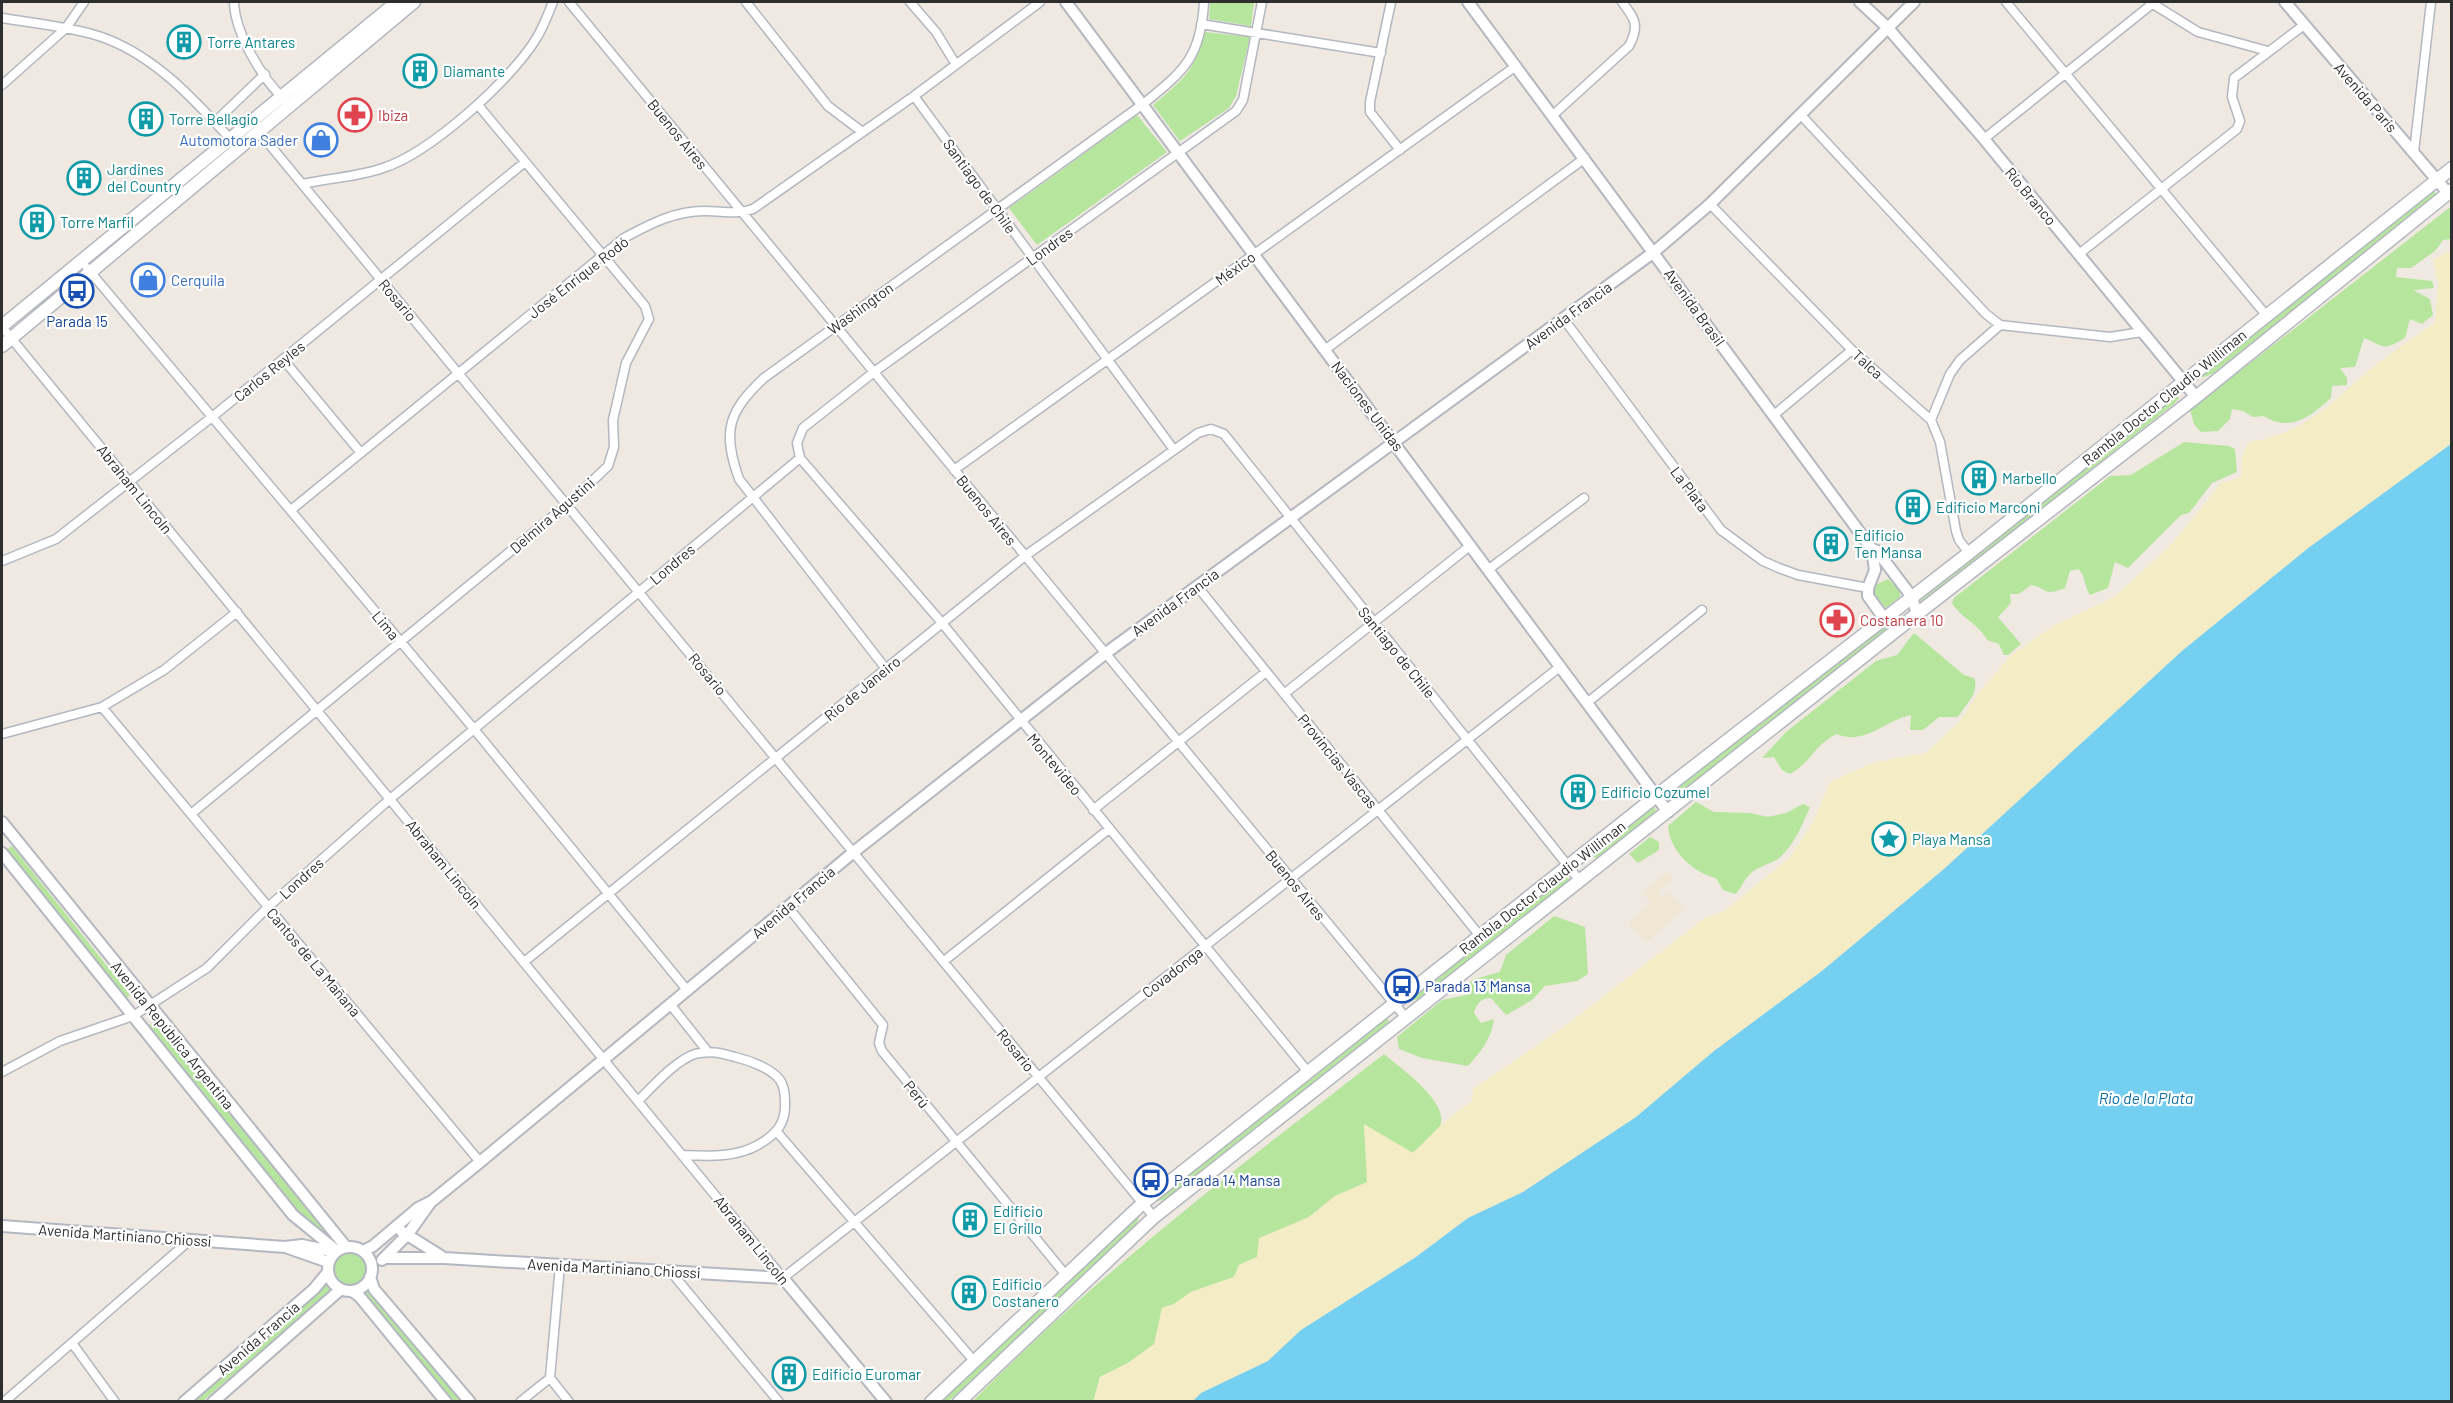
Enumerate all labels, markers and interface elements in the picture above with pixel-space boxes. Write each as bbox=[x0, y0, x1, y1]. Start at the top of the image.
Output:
building icon: Torre Antares bbox=[166, 24, 202, 60]
place label: Torre Antares bbox=[207, 33, 295, 51]
building icon: Diamante bbox=[402, 53, 438, 89]
street label: Avenida París bbox=[2331, 58, 2401, 136]
place label: Diamante bbox=[443, 62, 505, 80]
street label: Buenos Aires bbox=[644, 95, 712, 173]
pharmacy icon: Ibiza bbox=[337, 97, 373, 133]
building icon: Torre Bellagio bbox=[128, 101, 164, 137]
place label: Ibiza bbox=[378, 106, 408, 124]
place label: Torre Bellagio bbox=[169, 110, 259, 128]
shop icon: Automotora Sader bbox=[303, 122, 339, 158]
place label: Automotora Sader bbox=[180, 131, 299, 149]
street label: Santiago de Chile bbox=[940, 135, 1020, 237]
building icon: Jardines del Country bbox=[66, 160, 102, 196]
place label: Jardines del Country bbox=[107, 160, 181, 195]
street label: Río Branco bbox=[2002, 163, 2060, 229]
building icon: Torre Marfil bbox=[19, 204, 55, 240]
place label: Torre Marfil bbox=[60, 213, 134, 231]
street label: Londres bbox=[1022, 223, 1076, 269]
street label: José Enrique Rodó bbox=[524, 232, 632, 322]
street label: México bbox=[1211, 247, 1259, 289]
shop icon: Cerquila bbox=[130, 262, 166, 298]
street label: Avenida Brasil bbox=[1661, 265, 1729, 349]
place label: Cerquila bbox=[171, 271, 225, 289]
bus stop icon: Parada 15 bbox=[59, 273, 95, 309]
street label: Rosario bbox=[375, 275, 421, 325]
street label: Avenida Francia bbox=[1521, 277, 1615, 353]
street label: Washington bbox=[824, 278, 896, 338]
place label: Parada 15 bbox=[46, 312, 108, 330]
street label: Rambla Doctor Claudio Williman bbox=[2078, 325, 2250, 469]
street label: Carlos Reyles bbox=[230, 337, 308, 405]
street label: Talca bbox=[1849, 346, 1887, 382]
street label: Naciones Unidas bbox=[1328, 357, 1408, 455]
street label: Abraham Lincoln bbox=[94, 441, 176, 537]
building icon: Marbello bbox=[1961, 460, 1997, 496]
street label: La Plata bbox=[1667, 463, 1713, 515]
place label: Marbello bbox=[2002, 469, 2057, 487]
street label: Buenos Aires bbox=[953, 471, 1021, 549]
street label: Delmira Agustini bbox=[506, 473, 598, 557]
building icon: Edificio Marconi bbox=[1895, 489, 1931, 525]
place label: Edificio Marconi bbox=[1936, 498, 2041, 516]
building icon: Edificio Ten Mansa bbox=[1813, 526, 1849, 562]
place label: Edificio Ten Mansa bbox=[1854, 526, 1922, 561]
street label: Londres bbox=[646, 540, 698, 588]
street label: Avenida Francia bbox=[1128, 564, 1222, 640]
pharmacy icon: Costanera 10 bbox=[1819, 602, 1855, 638]
street label: Santiago de Chile bbox=[1355, 603, 1439, 701]
street label: Lima bbox=[369, 607, 403, 643]
place label: Costanera 10 bbox=[1860, 611, 1943, 629]
street label: Rosario bbox=[685, 649, 731, 699]
street label: Rio de Janeiro bbox=[820, 652, 904, 724]
street label: Provincias Vascas bbox=[1294, 710, 1382, 812]
street label: Montevideo bbox=[1024, 729, 1086, 799]
building icon: Edificio Cozumel bbox=[1560, 774, 1596, 810]
place label: Edificio Cozumel bbox=[1601, 783, 1710, 801]
street label: Abraham Lincoln bbox=[403, 816, 485, 912]
street label: Rambla Doctor Claudio Williman bbox=[1455, 816, 1629, 958]
place icon: Playa Mansa bbox=[1871, 821, 1907, 857]
place label: Playa Mansa bbox=[1912, 830, 1991, 848]
street label: Buenos Aires bbox=[1262, 846, 1330, 924]
street label: Londres bbox=[275, 853, 327, 903]
street label: Avenida Francia bbox=[748, 862, 838, 942]
street label: Cantos de La Mañana bbox=[263, 904, 365, 1020]
street label: Covadonga bbox=[1138, 943, 1206, 1001]
street label: Avenida República Argentina bbox=[108, 957, 238, 1113]
bus stop icon: Parada 13 Mansa bbox=[1384, 968, 1420, 1004]
place label: Parada 13 Mansa bbox=[1425, 977, 1531, 995]
street label: Rosario bbox=[993, 1025, 1039, 1075]
street label: Perú bbox=[901, 1077, 933, 1111]
water label: Río de la Plata bbox=[2099, 1088, 2193, 1107]
bus stop icon: Parada 14 Mansa bbox=[1133, 1162, 1169, 1198]
place label: Parada 14 Mansa bbox=[1174, 1171, 1280, 1189]
street label: Abraham Lincoln bbox=[711, 1192, 793, 1288]
building icon: Edificio El Grillo bbox=[952, 1202, 988, 1238]
place label: Edificio El Grillo bbox=[993, 1202, 1043, 1237]
street label: Avenida Martiniano Chiossi bbox=[38, 1220, 212, 1250]
street label: Avenida Martiniano Chiossi bbox=[527, 1254, 701, 1282]
building icon: Edificio Costanero bbox=[951, 1275, 987, 1311]
place label: Edificio Costanero bbox=[992, 1275, 1059, 1310]
street label: Avenida Francia bbox=[213, 1297, 303, 1379]
building icon: Edificio Euromar bbox=[771, 1356, 807, 1392]
place label: Edificio Euromar bbox=[812, 1365, 922, 1383]

